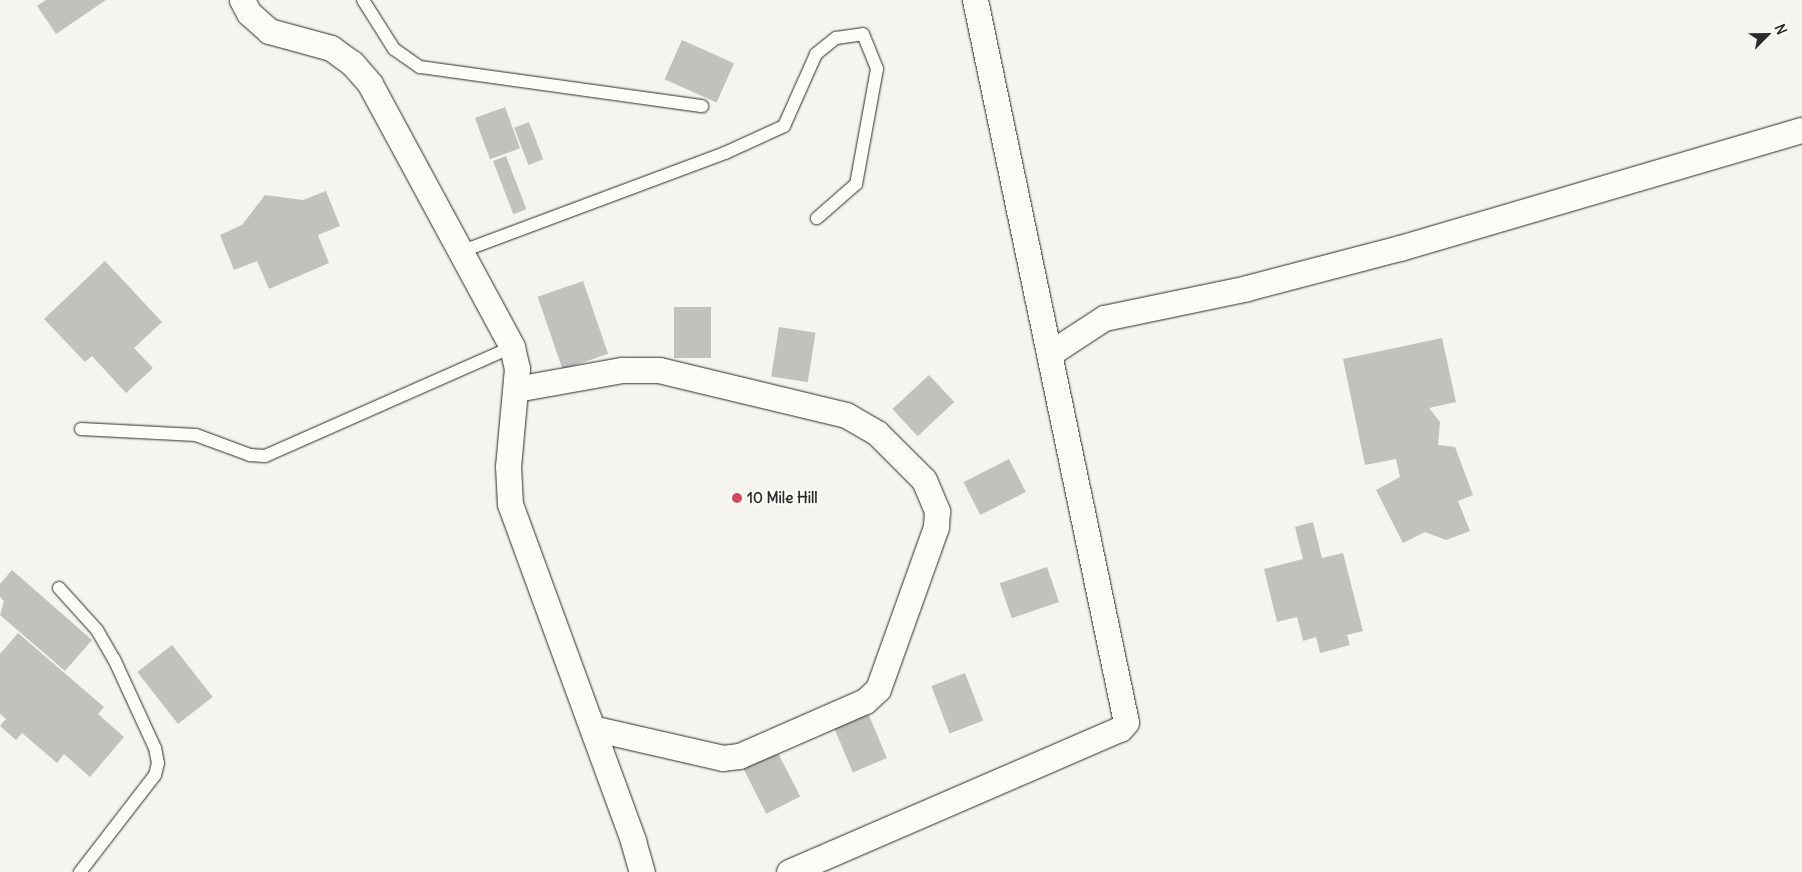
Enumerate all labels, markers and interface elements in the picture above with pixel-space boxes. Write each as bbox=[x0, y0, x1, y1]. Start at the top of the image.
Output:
north arrow bbox=[1742, 10, 1792, 60]
text: N bbox=[1771, 21, 1791, 37]
place label: 10 Mile Hill bbox=[747, 489, 818, 507]
marker: 10 Mile Hill bbox=[731, 492, 743, 504]

